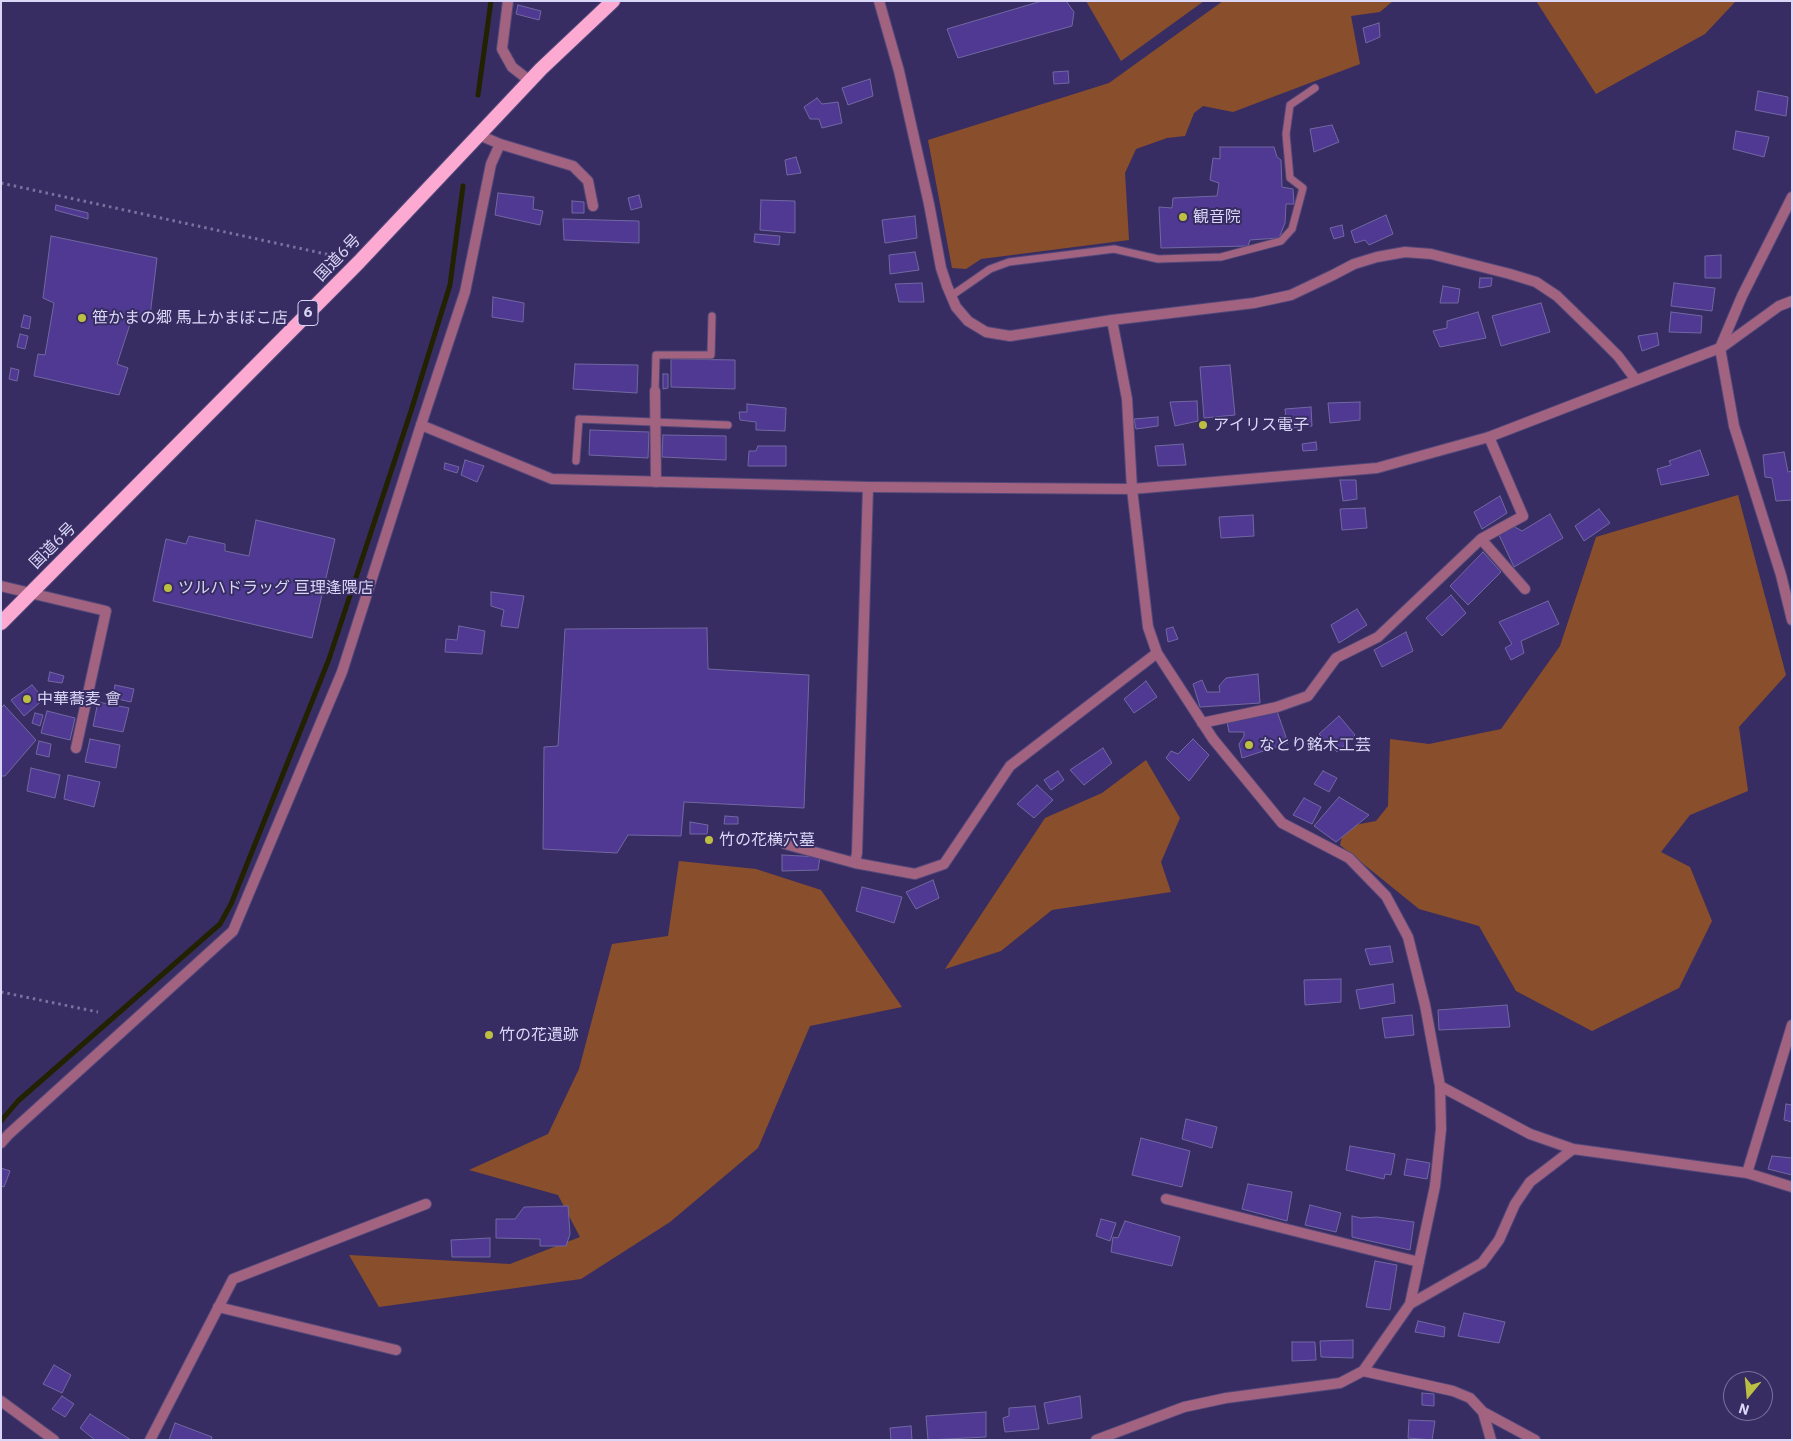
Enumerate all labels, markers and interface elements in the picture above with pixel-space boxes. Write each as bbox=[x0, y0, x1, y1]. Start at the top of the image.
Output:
place label: 観音院 bbox=[1193, 207, 1241, 227]
marker: 観音院 bbox=[1177, 211, 1189, 223]
street label: 国道6号 bbox=[311, 231, 365, 285]
road number: 6 bbox=[298, 300, 318, 326]
place label: 笹かまの郷 馬上かまぼこ店 bbox=[92, 308, 288, 328]
marker: 笹かまの郷 馬上かまぼこ店 bbox=[76, 312, 88, 324]
place label: アイリス電子 bbox=[1213, 415, 1309, 435]
marker: アイリス電子 bbox=[1197, 419, 1209, 431]
street label: 国道6号 bbox=[26, 519, 80, 573]
place label: ツルハドラッグ 亘理逢隈店 bbox=[178, 578, 374, 598]
marker: ツルハドラッグ 亘理逢隈店 bbox=[162, 582, 174, 594]
place label: 中華蕎麦 會 bbox=[37, 689, 121, 709]
marker: 中華蕎麦 會 bbox=[21, 693, 33, 705]
place label: なとり銘木工芸 bbox=[1259, 735, 1371, 755]
marker: なとり銘木工芸 bbox=[1243, 739, 1255, 751]
place label: 竹の花横穴墓 bbox=[719, 830, 815, 850]
marker: 竹の花横穴墓 bbox=[703, 834, 715, 846]
place label: 竹の花遺跡 bbox=[499, 1025, 579, 1045]
marker: 竹の花遺跡 bbox=[483, 1029, 495, 1041]
north arrow bbox=[1723, 1371, 1773, 1421]
text: N bbox=[1736, 1399, 1751, 1419]

